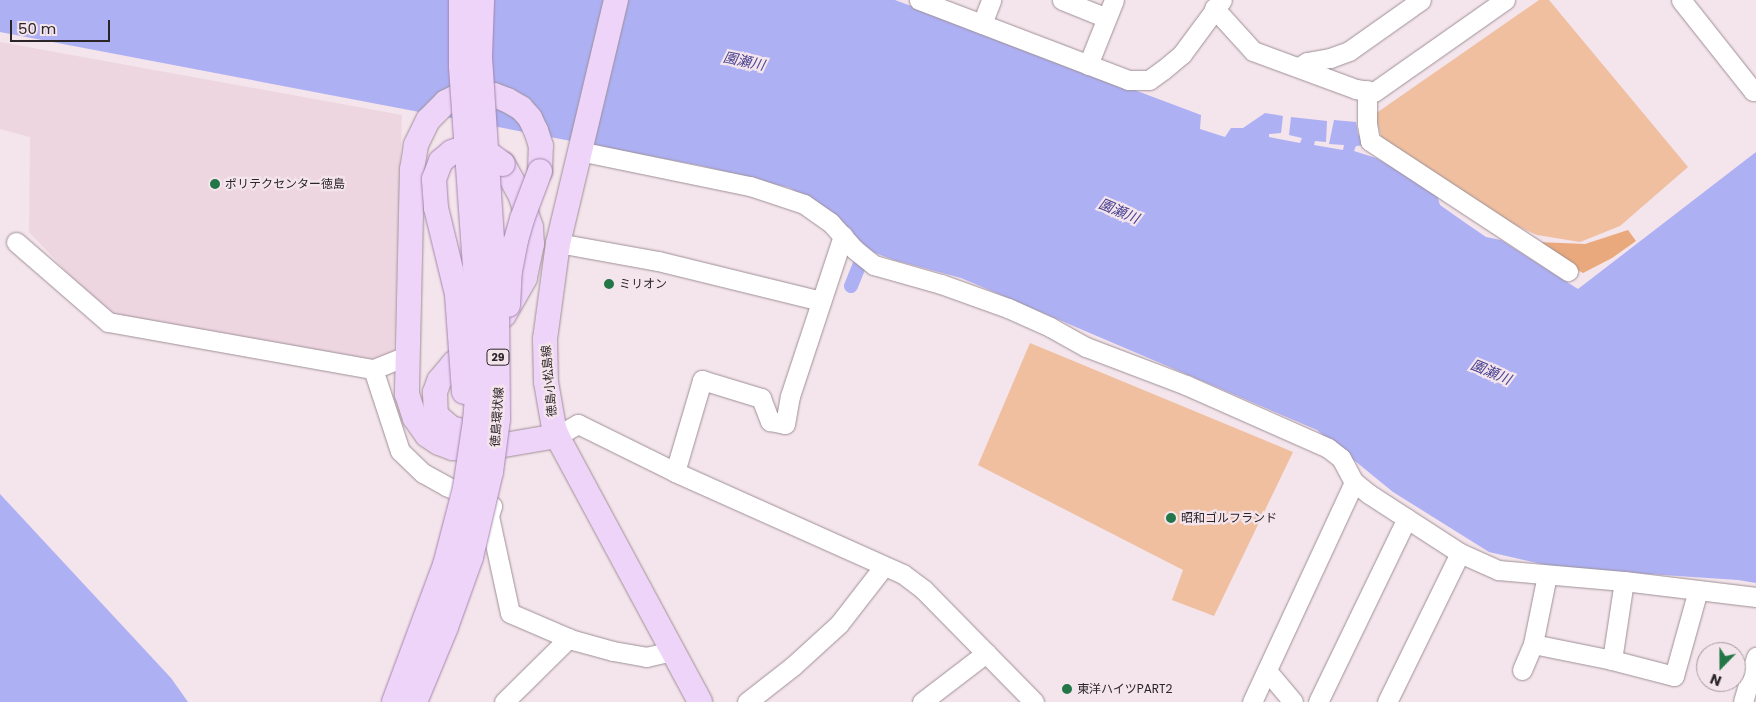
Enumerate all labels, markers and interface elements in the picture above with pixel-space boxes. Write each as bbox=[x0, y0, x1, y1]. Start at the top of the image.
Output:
scale bar bbox=[12, 10, 112, 42]
text: 50 m bbox=[18, 18, 56, 39]
water label: 園瀬川 bbox=[722, 48, 766, 74]
place label: ポリテクセンター徳島 bbox=[225, 177, 345, 191]
marker: ポリテクセンター徳島 bbox=[209, 178, 221, 190]
water label: 園瀬川 bbox=[1096, 195, 1142, 227]
place label: ミリオン bbox=[619, 277, 667, 291]
marker: ミリオン bbox=[603, 278, 615, 290]
street label: 徳島小松島線 bbox=[539, 345, 559, 417]
road number: 29 bbox=[486, 348, 510, 366]
water label: 園瀬川 bbox=[1468, 356, 1514, 388]
street label: 徳島環状線 bbox=[488, 387, 506, 447]
place label: 昭和ゴルフランド bbox=[1181, 511, 1277, 525]
marker: 昭和ゴルフランド bbox=[1165, 512, 1177, 524]
north arrow bbox=[1696, 642, 1746, 692]
text: N bbox=[1707, 669, 1724, 691]
place label: 東洋ハイツPART2 bbox=[1077, 682, 1173, 696]
marker: 東洋ハイツPART2 bbox=[1061, 683, 1073, 695]

